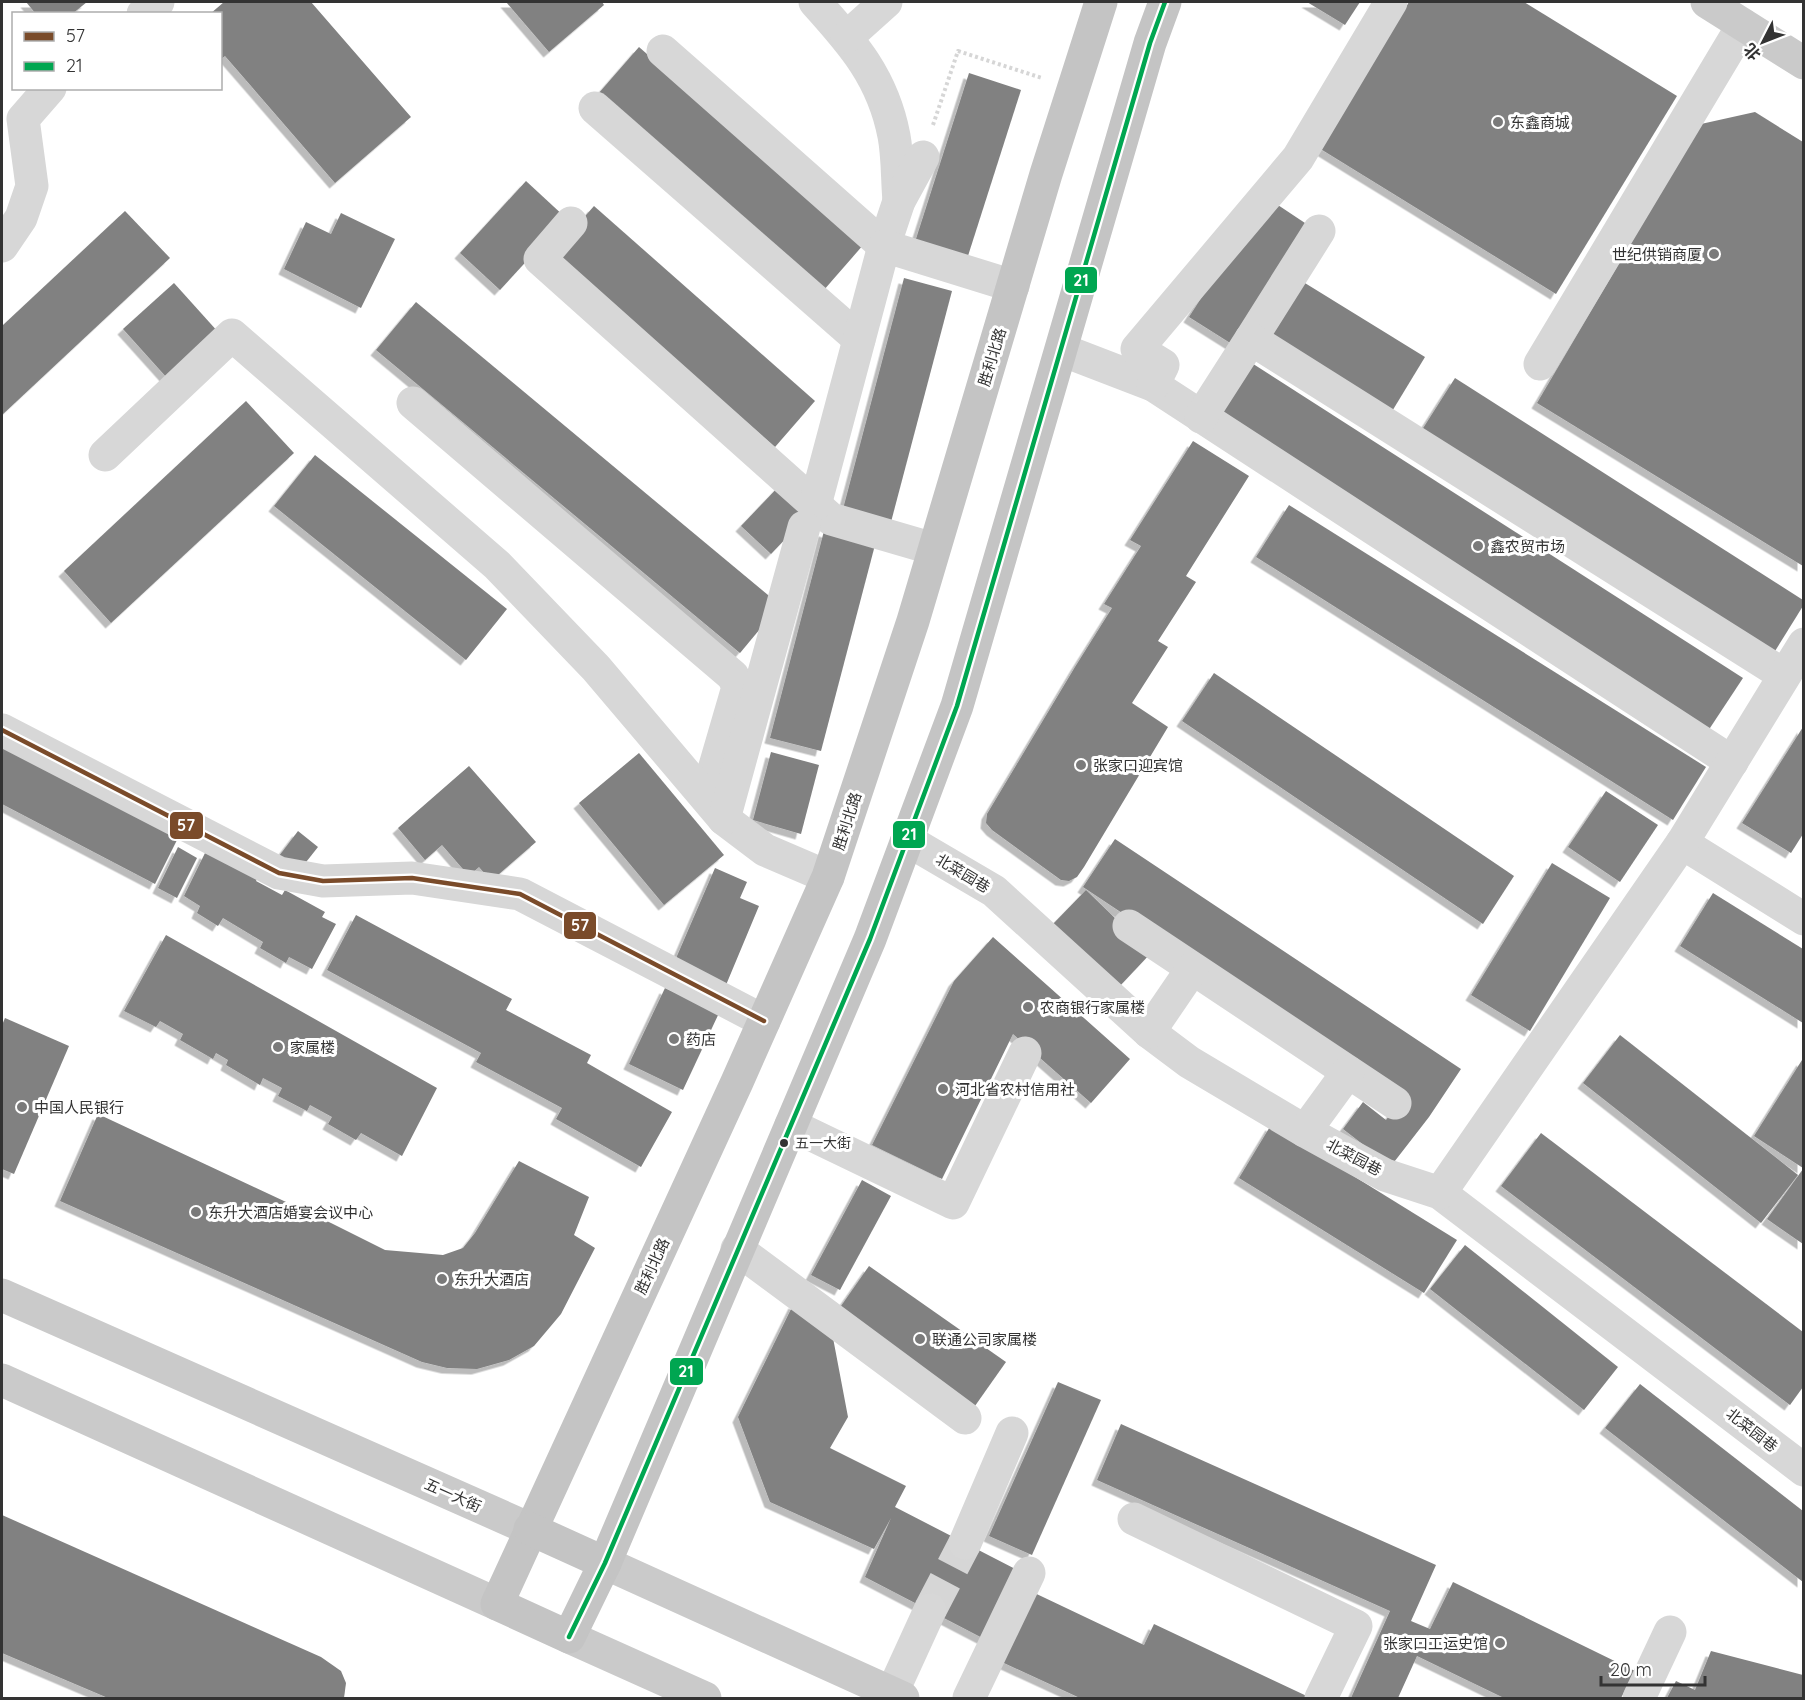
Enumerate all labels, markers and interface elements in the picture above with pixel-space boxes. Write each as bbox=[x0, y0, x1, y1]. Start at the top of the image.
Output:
legend bbox=[12, 12, 222, 90]
north arrow bbox=[1733, 12, 1793, 72]
text: 57 bbox=[66, 24, 85, 47]
text: 北 bbox=[1739, 39, 1765, 65]
text: 21 bbox=[66, 54, 83, 77]
place label: 东鑫商城 bbox=[1510, 113, 1570, 132]
marker: 东鑫商城 bbox=[1491, 115, 1505, 129]
place label: 世纪供销商厦 bbox=[1612, 245, 1702, 264]
marker: 世纪供销商厦 bbox=[1707, 247, 1721, 261]
line badge: 21 bbox=[1064, 266, 1098, 294]
text: 21 bbox=[1073, 270, 1089, 290]
street label: 胜利北路 bbox=[974, 326, 1010, 388]
place label: 鑫农贸市场 bbox=[1490, 537, 1565, 556]
marker: 鑫农贸市场 bbox=[1471, 539, 1485, 553]
place label: 张家口迎宾馆 bbox=[1093, 756, 1183, 775]
marker: 张家口迎宾馆 bbox=[1074, 758, 1088, 772]
street label: 胜利北路 bbox=[829, 790, 865, 852]
line badge: 57 bbox=[169, 811, 204, 840]
text: 57 bbox=[177, 815, 195, 835]
line badge: 21 bbox=[892, 820, 926, 849]
text: 21 bbox=[901, 824, 917, 844]
street label: 北菜园巷 bbox=[932, 849, 994, 897]
line badge: 57 bbox=[563, 911, 597, 940]
text: 57 bbox=[571, 915, 589, 935]
place label: 农商银行家属楼 bbox=[1040, 998, 1145, 1017]
marker: 农商银行家属楼 bbox=[1021, 1000, 1035, 1014]
place label: 药店 bbox=[686, 1030, 716, 1049]
marker: 药店 bbox=[667, 1032, 681, 1046]
place label: 家属楼 bbox=[290, 1038, 335, 1057]
marker: 家属楼 bbox=[271, 1040, 285, 1054]
place label: 河北省农村信用社 bbox=[955, 1080, 1075, 1099]
marker: 河北省农村信用社 bbox=[936, 1082, 950, 1096]
place label: 中国人民银行 bbox=[34, 1098, 124, 1117]
marker: 中国人民银行 bbox=[15, 1100, 29, 1114]
place label: 五一大街 bbox=[795, 1134, 851, 1152]
street label: 北菜园巷 bbox=[1323, 1135, 1385, 1179]
marker: 五一大街 bbox=[778, 1137, 790, 1149]
place label: 东升大酒店婚宴会议中心 bbox=[208, 1203, 373, 1222]
marker: 东升大酒店婚宴会议中心 bbox=[189, 1205, 203, 1219]
street label: 胜利北路 bbox=[631, 1235, 673, 1297]
place label: 东升大酒店 bbox=[454, 1270, 529, 1289]
marker: 东升大酒店 bbox=[435, 1272, 449, 1286]
place label: 联通公司家属楼 bbox=[932, 1330, 1037, 1349]
marker: 联通公司家属楼 bbox=[913, 1332, 927, 1346]
line badge: 21 bbox=[669, 1357, 704, 1386]
text: 21 bbox=[678, 1361, 694, 1381]
street label: 北菜园巷 bbox=[1723, 1404, 1781, 1456]
street label: 五一大街 bbox=[422, 1474, 484, 1516]
place label: 张家口工运史馆 bbox=[1383, 1634, 1488, 1653]
marker: 张家口工运史馆 bbox=[1493, 1636, 1507, 1650]
scale bar bbox=[1601, 1649, 1704, 1687]
text: 20 m bbox=[1610, 1658, 1652, 1681]

